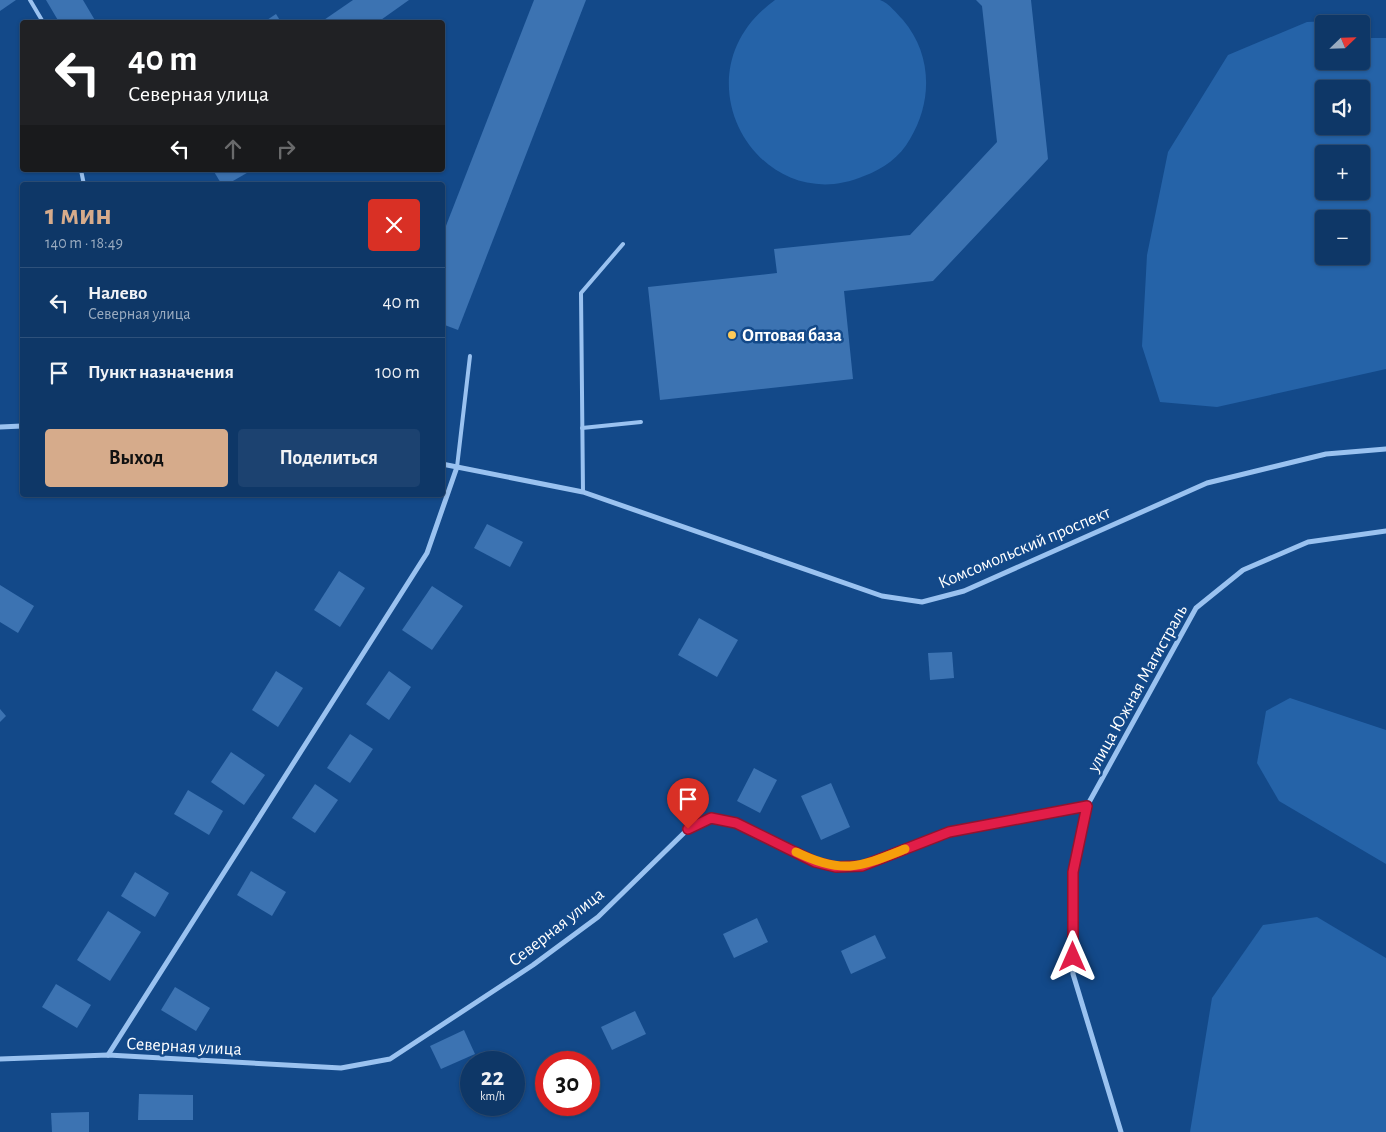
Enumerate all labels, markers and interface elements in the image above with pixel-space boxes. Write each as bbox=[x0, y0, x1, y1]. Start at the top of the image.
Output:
north arrow bbox=[1315, 15, 1370, 70]
map controls bbox=[1315, 15, 1370, 265]
icon: left bbox=[45, 40, 110, 105]
text: 40 m bbox=[128, 42, 197, 77]
button: sound bbox=[1315, 80, 1370, 135]
text: Северная улица bbox=[128, 83, 269, 105]
icon: left bbox=[166, 135, 194, 163]
icon: ahead bbox=[219, 135, 247, 163]
icon: right bbox=[272, 135, 300, 163]
button: + bbox=[1315, 145, 1370, 200]
button: close bbox=[368, 199, 420, 251]
text: 1 мин bbox=[45, 200, 112, 230]
button: − bbox=[1315, 210, 1370, 265]
text: 140 m · 18:49 bbox=[45, 235, 123, 251]
text: Налево bbox=[88, 284, 147, 303]
icon: left bbox=[45, 289, 73, 317]
text: 40 m bbox=[382, 293, 420, 312]
text: Северная улица bbox=[88, 306, 191, 322]
place label: Оптовая база bbox=[742, 327, 842, 345]
marker: Оптовая база bbox=[726, 329, 738, 341]
icon: arrive bbox=[45, 359, 73, 387]
text: Пункт назначения bbox=[88, 363, 234, 382]
text: 100 m bbox=[375, 363, 420, 382]
button: Выход bbox=[45, 429, 228, 487]
button: Поделиться bbox=[238, 429, 420, 487]
street label: Комсомольский проспект bbox=[936, 503, 1113, 592]
street label: улица Южная Магистраль bbox=[1084, 602, 1191, 776]
pin bbox=[667, 778, 709, 829]
icon: arrive bbox=[674, 785, 702, 813]
street label: Северная улица bbox=[506, 885, 608, 970]
position arrow bbox=[1046, 930, 1098, 982]
street label: Северная улица bbox=[126, 1035, 242, 1059]
speed limit sign: 30 bbox=[535, 1051, 600, 1116]
text: 22 bbox=[481, 1065, 504, 1090]
text: km/h bbox=[480, 1090, 505, 1102]

